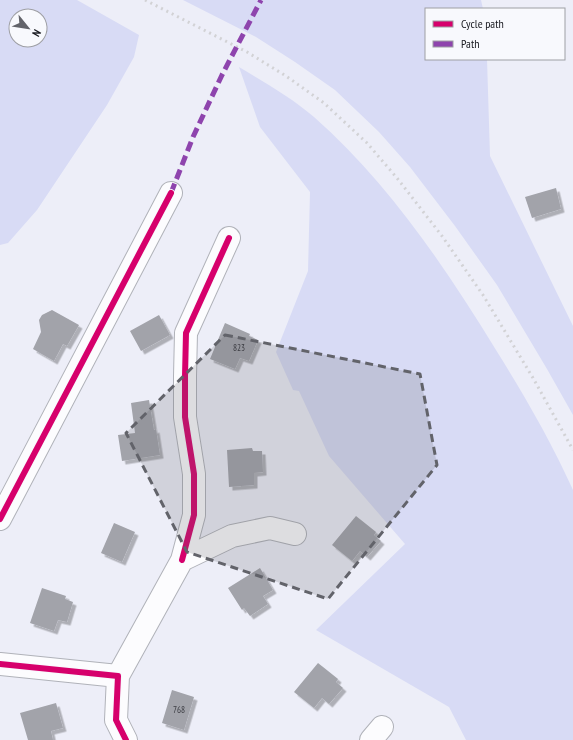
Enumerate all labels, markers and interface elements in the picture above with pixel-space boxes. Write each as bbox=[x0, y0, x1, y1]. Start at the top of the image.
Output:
north arrow bbox=[8, 8, 48, 48]
legend bbox=[425, 8, 565, 60]
text: Cycle path bbox=[461, 16, 504, 31]
text: N bbox=[29, 27, 44, 39]
text: Path bbox=[461, 36, 479, 51]
house number: 823 bbox=[233, 342, 245, 353]
house number: 768 bbox=[173, 704, 185, 715]

